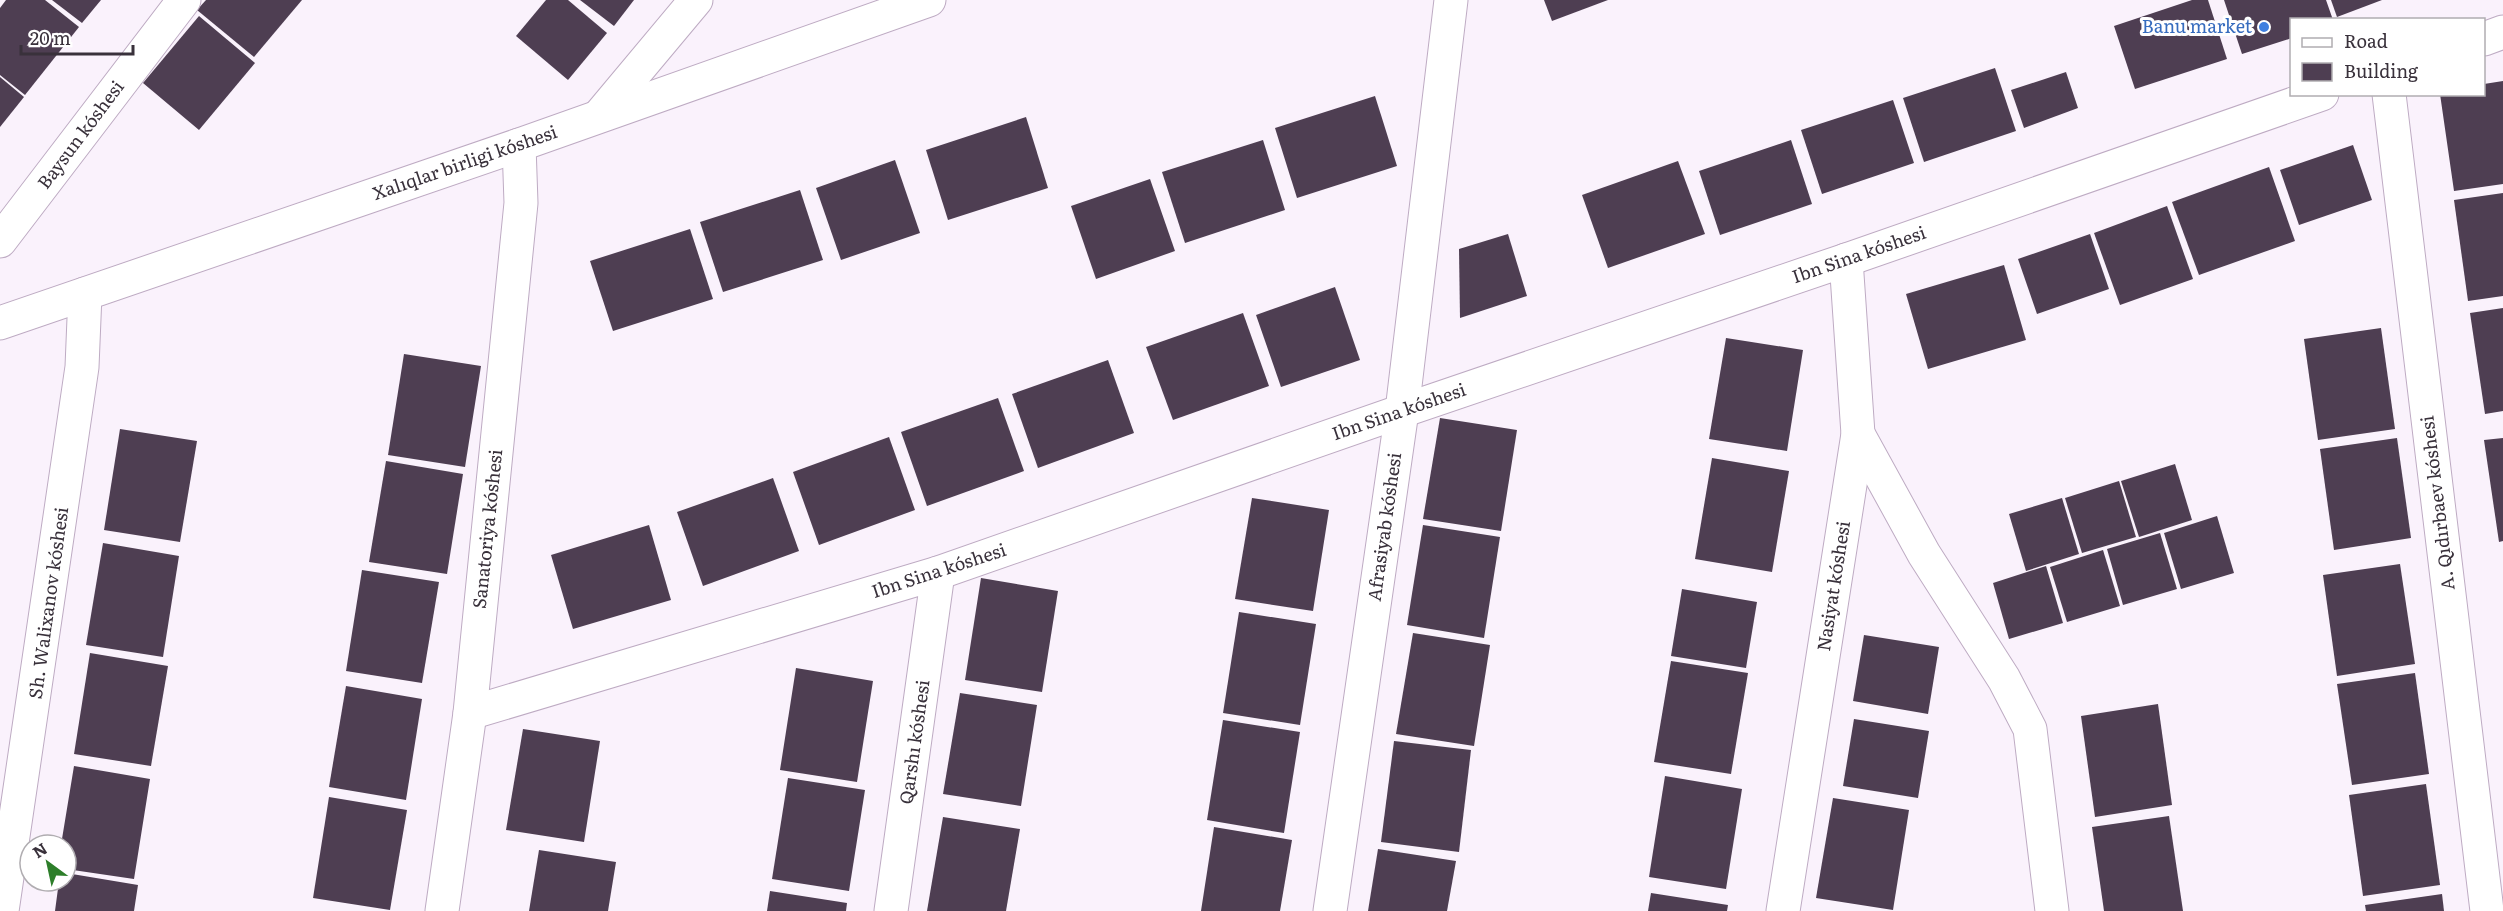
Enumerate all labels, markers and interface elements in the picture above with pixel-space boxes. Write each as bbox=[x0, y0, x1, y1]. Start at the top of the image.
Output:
place label: Banu market bbox=[2142, 12, 2253, 39]
scale bar bbox=[21, 18, 134, 56]
legend bbox=[2290, 18, 2485, 96]
marker: Banu market bbox=[2257, 20, 2271, 34]
text: 20 m bbox=[30, 24, 71, 51]
text: Road bbox=[2344, 27, 2388, 54]
text: Building bbox=[2344, 57, 2419, 84]
street label: Baysun kóshesi bbox=[30, 74, 130, 194]
street label: Xalıqlar birligi kóshesi bbox=[369, 117, 560, 206]
street label: Ibn Sina kóshesi bbox=[1788, 218, 1929, 289]
street label: Ibn Sina kóshesi bbox=[1328, 375, 1469, 446]
street label: A. Qıdırbaev kóshesi bbox=[2412, 414, 2461, 592]
street label: Sanatoriya kóshesi bbox=[465, 448, 508, 610]
street label: Afrasiyab kóshesi bbox=[1360, 451, 1407, 603]
street label: Sh. Walixanov kóshesi bbox=[21, 505, 74, 701]
street label: Nasiyat kóshesi bbox=[1809, 519, 1856, 653]
street label: Ibn Sina kóshesi bbox=[868, 535, 1009, 604]
street label: Qarshı kóshesi bbox=[891, 678, 936, 806]
north arrow bbox=[18, 833, 78, 893]
text: N bbox=[27, 836, 51, 863]

